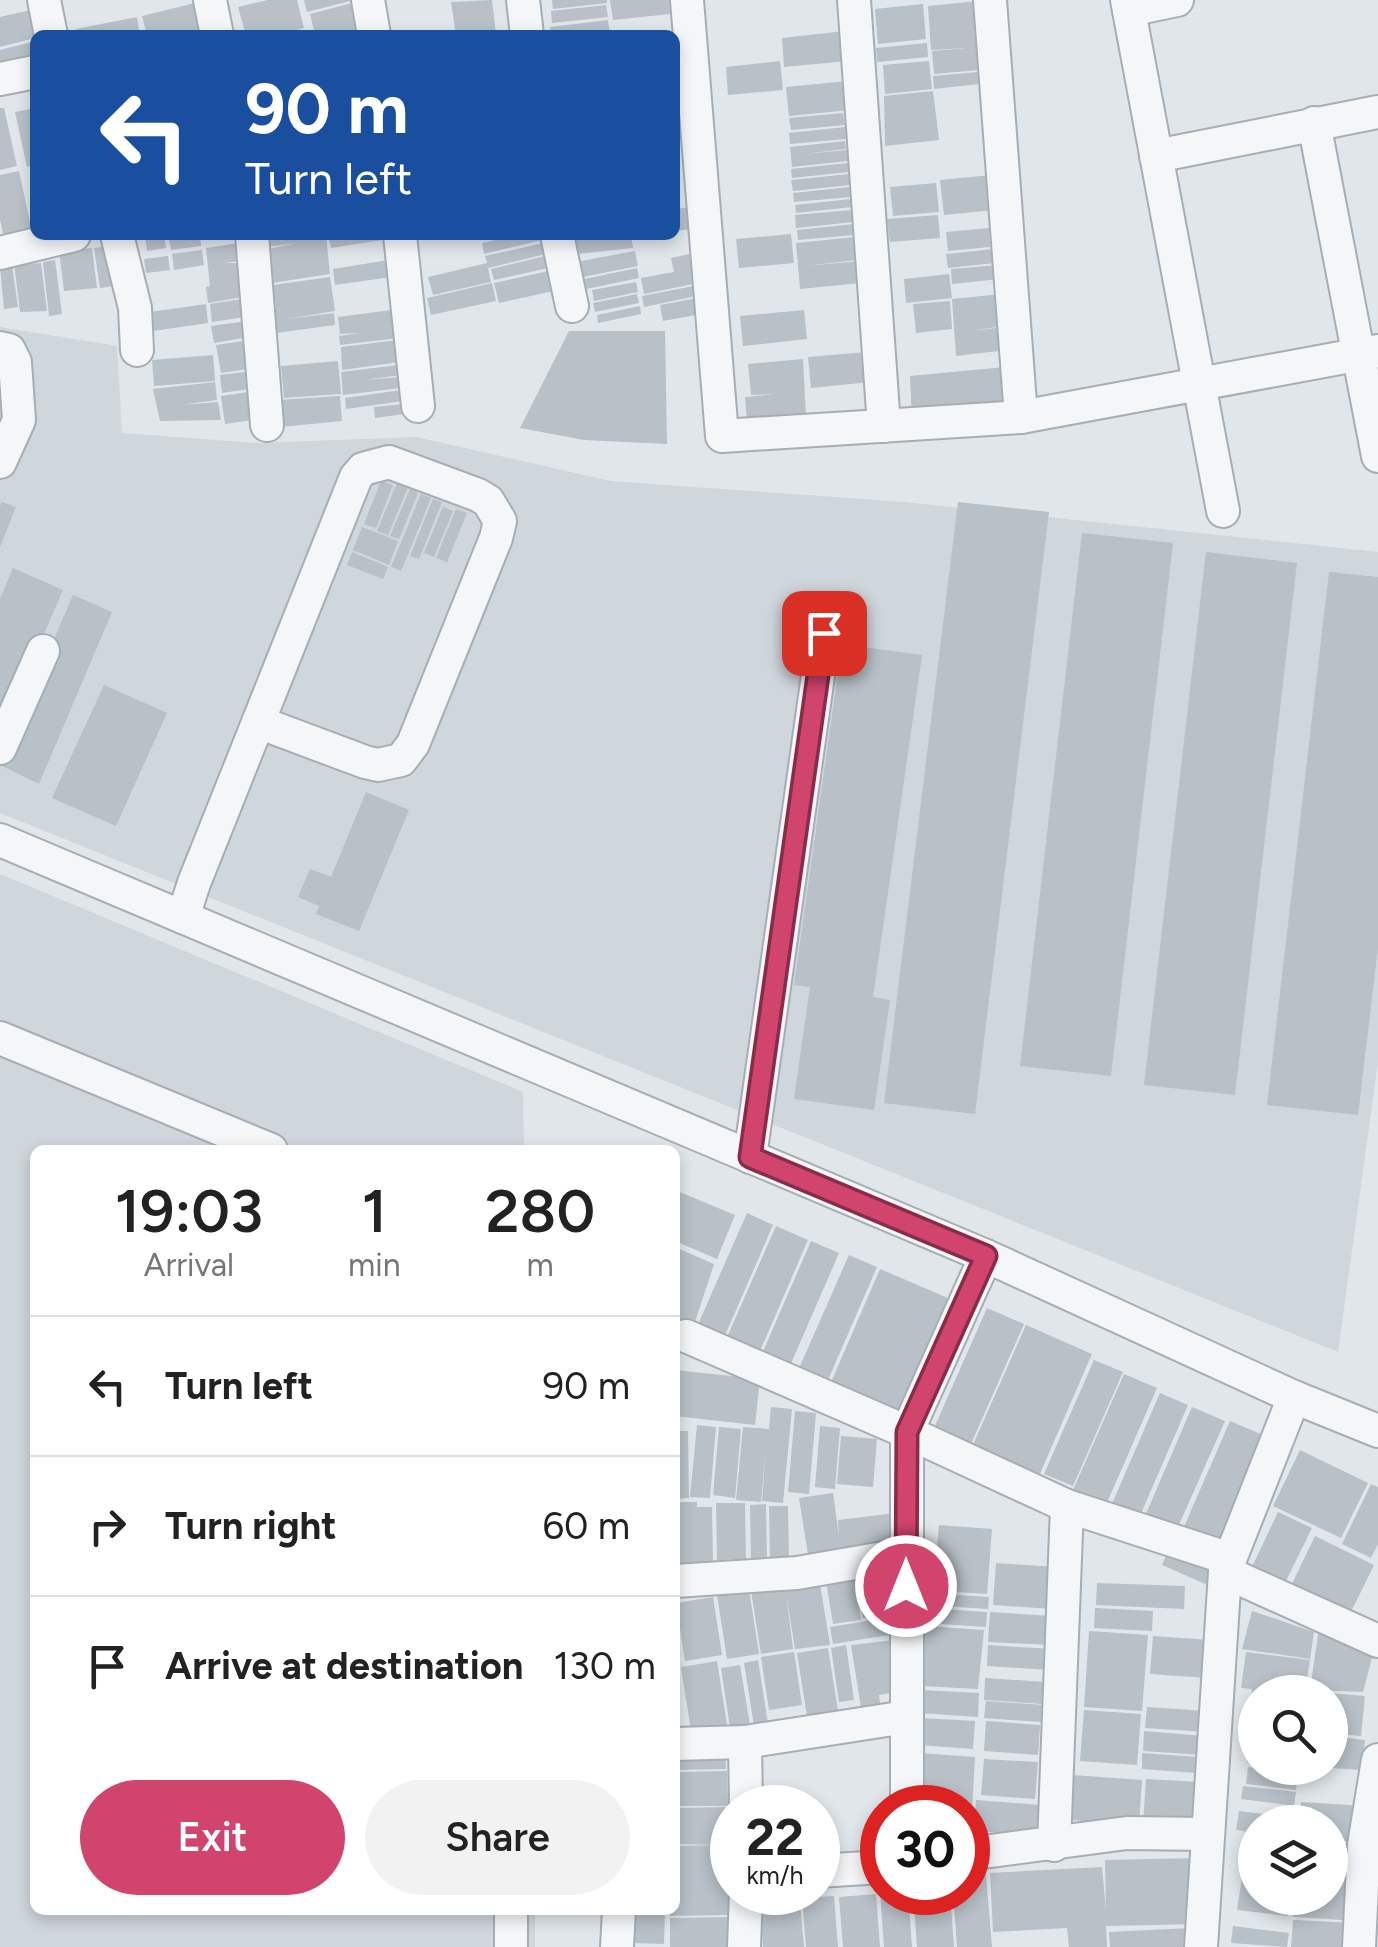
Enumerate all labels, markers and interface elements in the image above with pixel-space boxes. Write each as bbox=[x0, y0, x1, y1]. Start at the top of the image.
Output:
text: 90 m bbox=[245, 66, 409, 151]
icon: left bbox=[80, 70, 210, 200]
text: Turn left bbox=[245, 151, 412, 205]
pin bbox=[782, 591, 867, 676]
icon: arrive bbox=[797, 606, 852, 661]
text: 19:03 bbox=[115, 1175, 263, 1247]
text: 1 bbox=[362, 1175, 387, 1247]
text: 280 bbox=[485, 1175, 595, 1247]
text: Arrival bbox=[144, 1246, 234, 1284]
text: min bbox=[348, 1246, 401, 1284]
text: m bbox=[527, 1246, 554, 1284]
icon: left bbox=[80, 1359, 135, 1414]
text: Turn left bbox=[165, 1363, 313, 1409]
text: 90 m bbox=[542, 1363, 630, 1409]
icon: right bbox=[80, 1499, 135, 1554]
text: Turn right bbox=[165, 1503, 337, 1549]
text: 60 m bbox=[542, 1503, 630, 1549]
position arrow bbox=[854, 1534, 958, 1638]
icon: arrive bbox=[80, 1639, 135, 1694]
text: Arrive at destination bbox=[165, 1643, 523, 1689]
text: 130 m bbox=[553, 1643, 656, 1689]
map controls bbox=[1238, 1675, 1348, 1915]
button: search bbox=[1238, 1675, 1348, 1785]
button: Exit bbox=[80, 1780, 345, 1895]
button: Share bbox=[365, 1780, 630, 1895]
speed limit sign: 30 bbox=[860, 1785, 990, 1915]
button: layers bbox=[1238, 1805, 1348, 1915]
text: 22 bbox=[746, 1807, 804, 1868]
text: km/h bbox=[746, 1860, 804, 1890]

